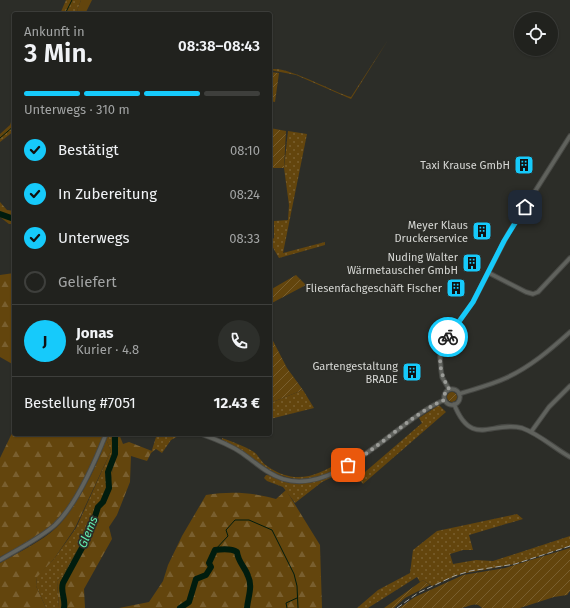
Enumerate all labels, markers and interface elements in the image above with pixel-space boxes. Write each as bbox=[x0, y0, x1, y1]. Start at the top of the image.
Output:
map controls bbox=[514, 12, 558, 56]
button: locate bbox=[514, 12, 558, 56]
text: Ankunft in bbox=[24, 24, 85, 39]
text: 08:38–08:43 bbox=[178, 37, 260, 55]
text: 3 Min. bbox=[24, 38, 93, 69]
text: Unterwegs · 310 m bbox=[24, 102, 130, 117]
icon: check bbox=[24, 139, 46, 161]
text: Bestätigt bbox=[58, 141, 119, 159]
text: 08:10 bbox=[230, 143, 260, 158]
building icon: Taxi Krause GmbH bbox=[513, 154, 535, 176]
place label: Taxi Krause GmbH bbox=[420, 159, 510, 172]
icon: check bbox=[24, 183, 46, 205]
text: In Zubereitung bbox=[58, 185, 157, 203]
text: 08:24 bbox=[229, 187, 260, 202]
pin bbox=[508, 190, 542, 224]
icon: home bbox=[514, 196, 536, 218]
place label: Meyer Klaus Druckerservice bbox=[394, 219, 468, 245]
building icon: Meyer Klaus Druckerservice bbox=[471, 220, 493, 242]
icon: check bbox=[24, 227, 46, 249]
text: Unterwegs bbox=[58, 229, 130, 247]
text: 08:33 bbox=[229, 231, 260, 246]
place label: Nuding Walter Wärmetauscher GmbH bbox=[347, 251, 459, 277]
building icon: Nuding Walter Wärmetauscher GmbH bbox=[461, 252, 483, 274]
text: Geliefert bbox=[58, 273, 117, 291]
building icon: Fliesenfachgeschäft Fischer bbox=[445, 277, 467, 299]
place label: Fliesenfachgeschäft Fischer bbox=[306, 282, 443, 295]
courier bbox=[428, 317, 468, 357]
button: phone bbox=[218, 320, 260, 362]
text: Jonas bbox=[76, 324, 114, 342]
icon: bike bbox=[437, 326, 459, 348]
text: J bbox=[43, 332, 47, 350]
text: Kurier · 4.8 bbox=[76, 342, 139, 357]
place label: Gartengestaltung BRADE bbox=[312, 360, 398, 386]
building icon: Gartengestaltung BRADE bbox=[401, 361, 423, 383]
text: Bestellung #7051 bbox=[24, 394, 136, 412]
text: 12.43 € bbox=[214, 394, 260, 412]
pin bbox=[331, 448, 365, 482]
icon: bag bbox=[337, 454, 359, 476]
water label: Glems bbox=[75, 514, 101, 550]

